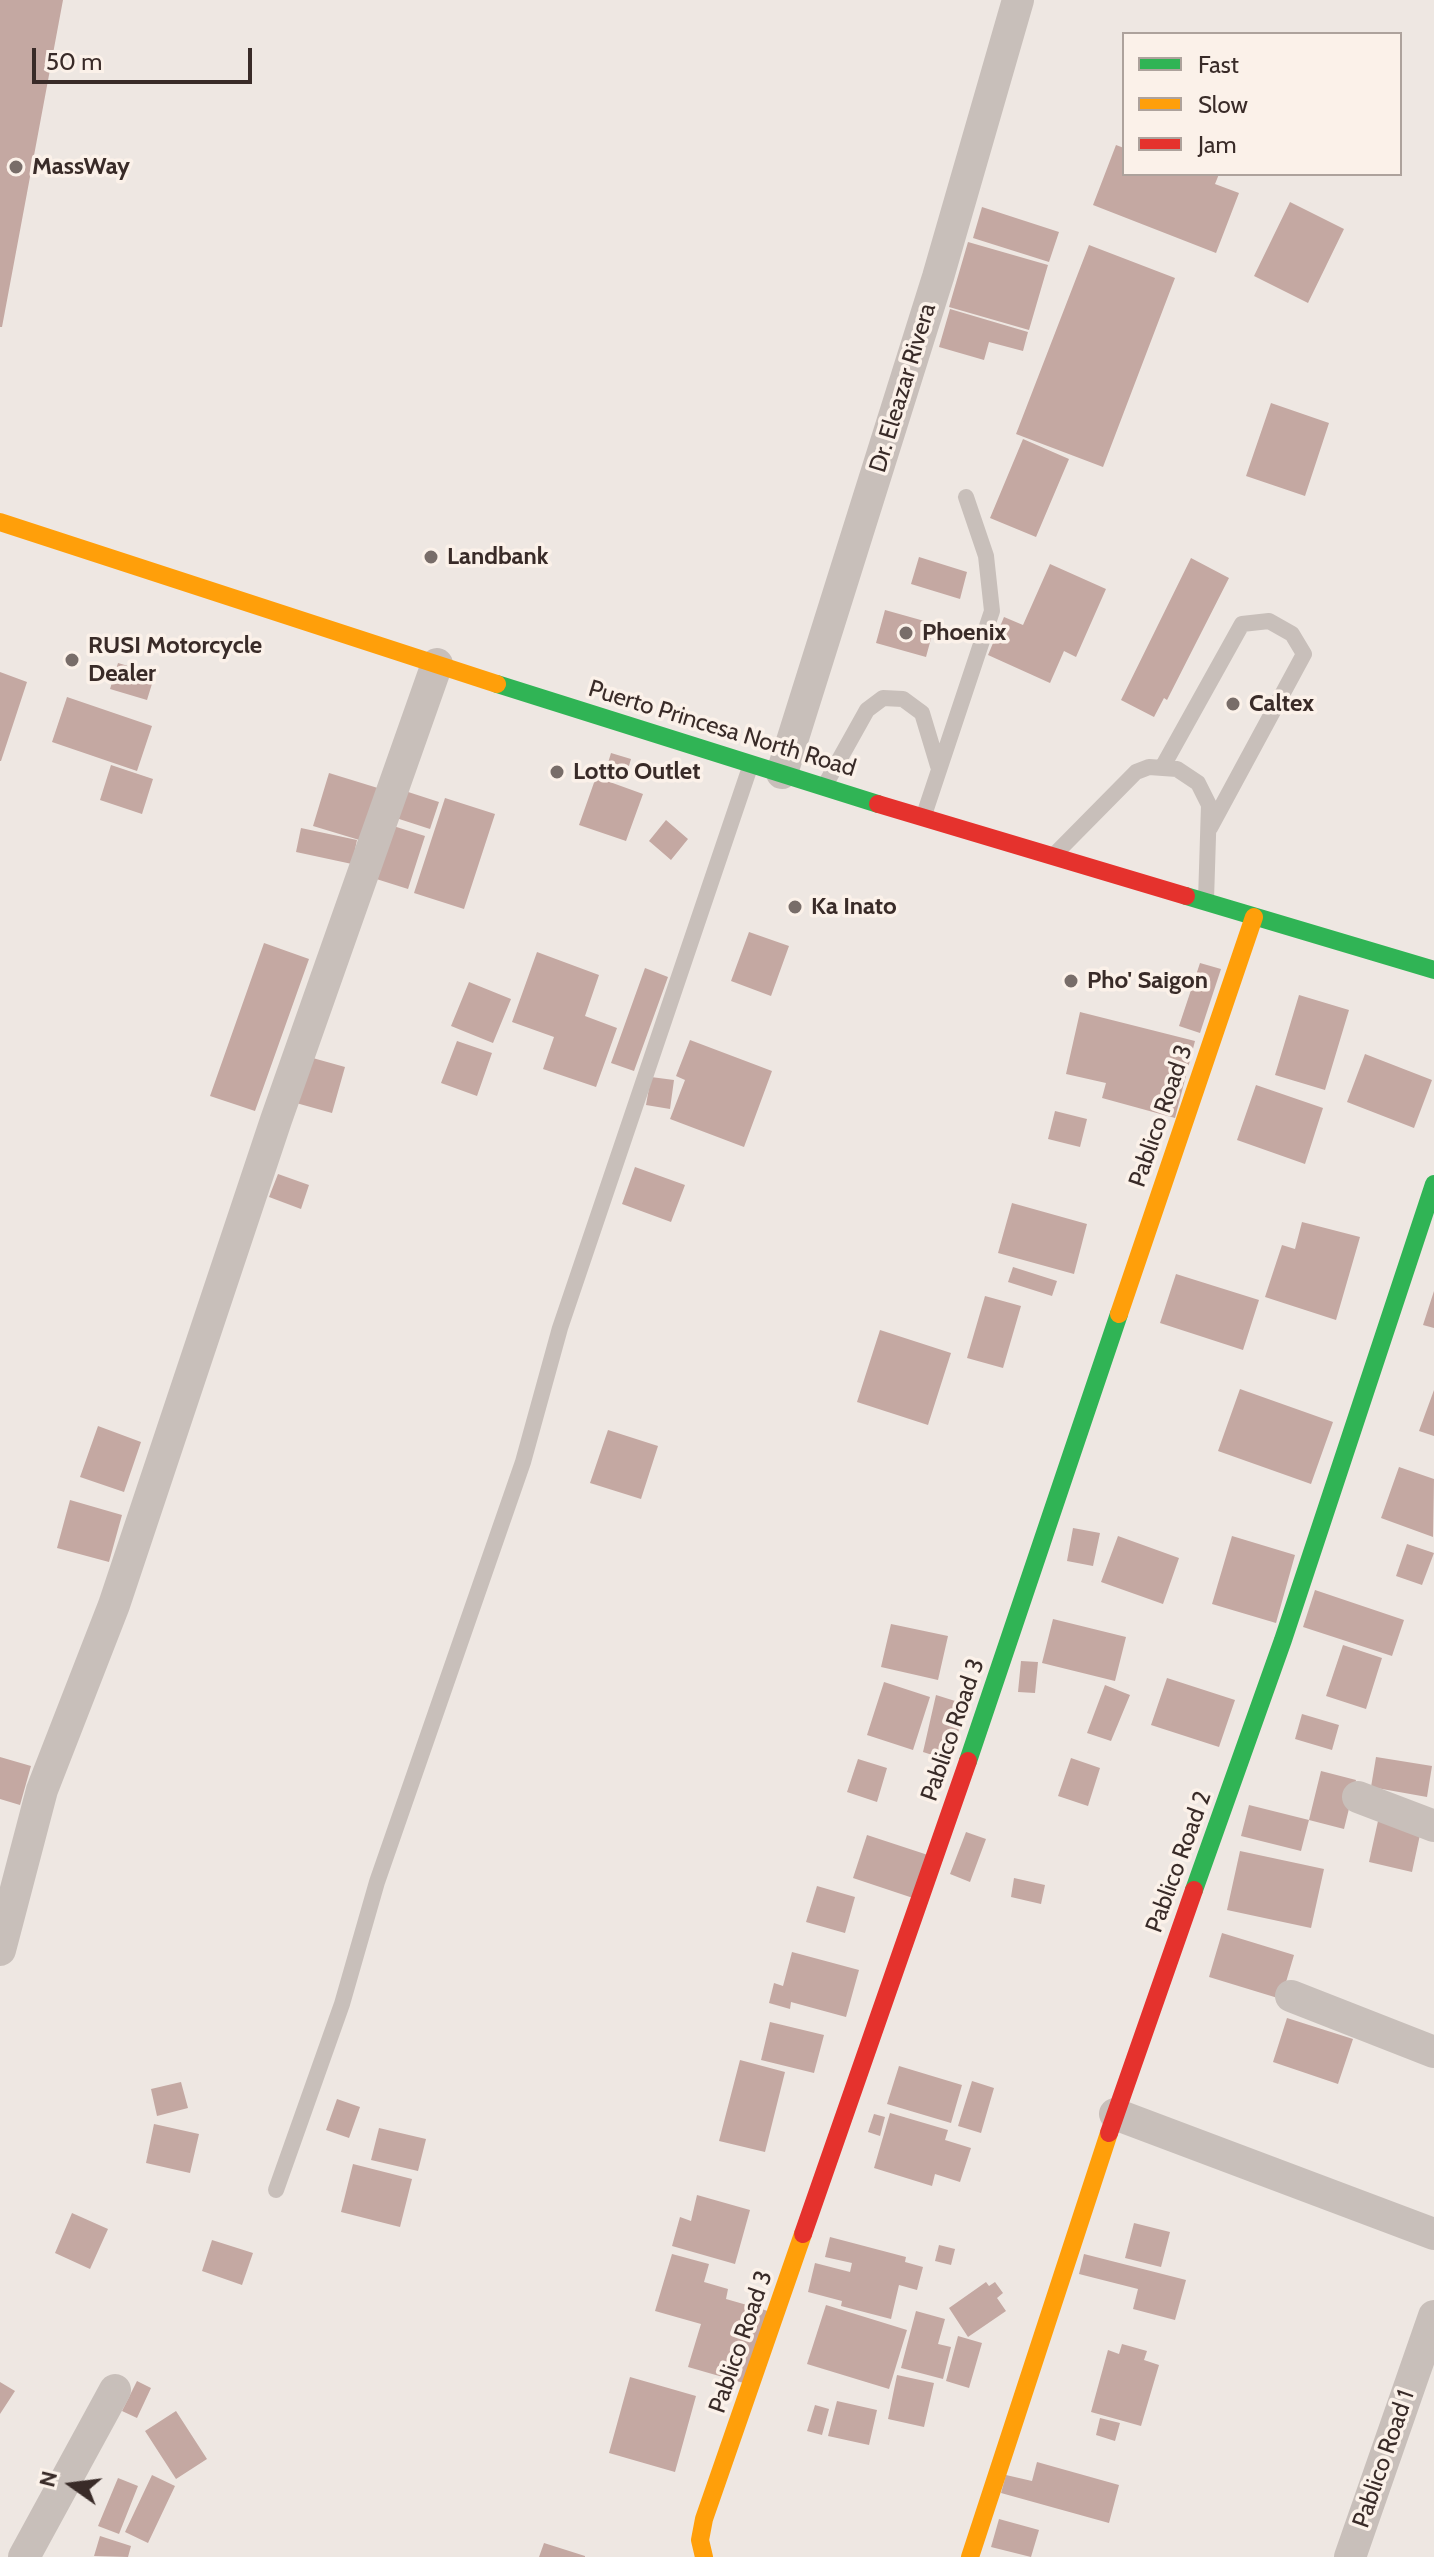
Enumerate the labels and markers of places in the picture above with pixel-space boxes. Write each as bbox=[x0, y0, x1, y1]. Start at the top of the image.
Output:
place label: MassWay bbox=[32, 153, 130, 181]
marker: MassWay bbox=[7, 158, 25, 176]
place label: Landbank bbox=[447, 543, 548, 571]
marker: Landbank bbox=[422, 548, 440, 566]
place label: Phoenix bbox=[922, 619, 1006, 647]
marker: Phoenix bbox=[897, 624, 915, 642]
place label: RUSI Motorcycle Dealer bbox=[88, 632, 262, 688]
marker: RUSI Motorcycle Dealer bbox=[63, 651, 81, 669]
place label: Caltex bbox=[1249, 690, 1314, 718]
marker: Caltex bbox=[1224, 695, 1242, 713]
place label: Lotto Outlet bbox=[573, 758, 700, 786]
marker: Lotto Outlet bbox=[548, 763, 566, 781]
place label: Ka Inato bbox=[811, 893, 897, 921]
marker: Ka Inato bbox=[786, 898, 804, 916]
place label: Pho' Saigon bbox=[1087, 967, 1208, 995]
marker: Pho' Saigon bbox=[1062, 972, 1080, 990]

